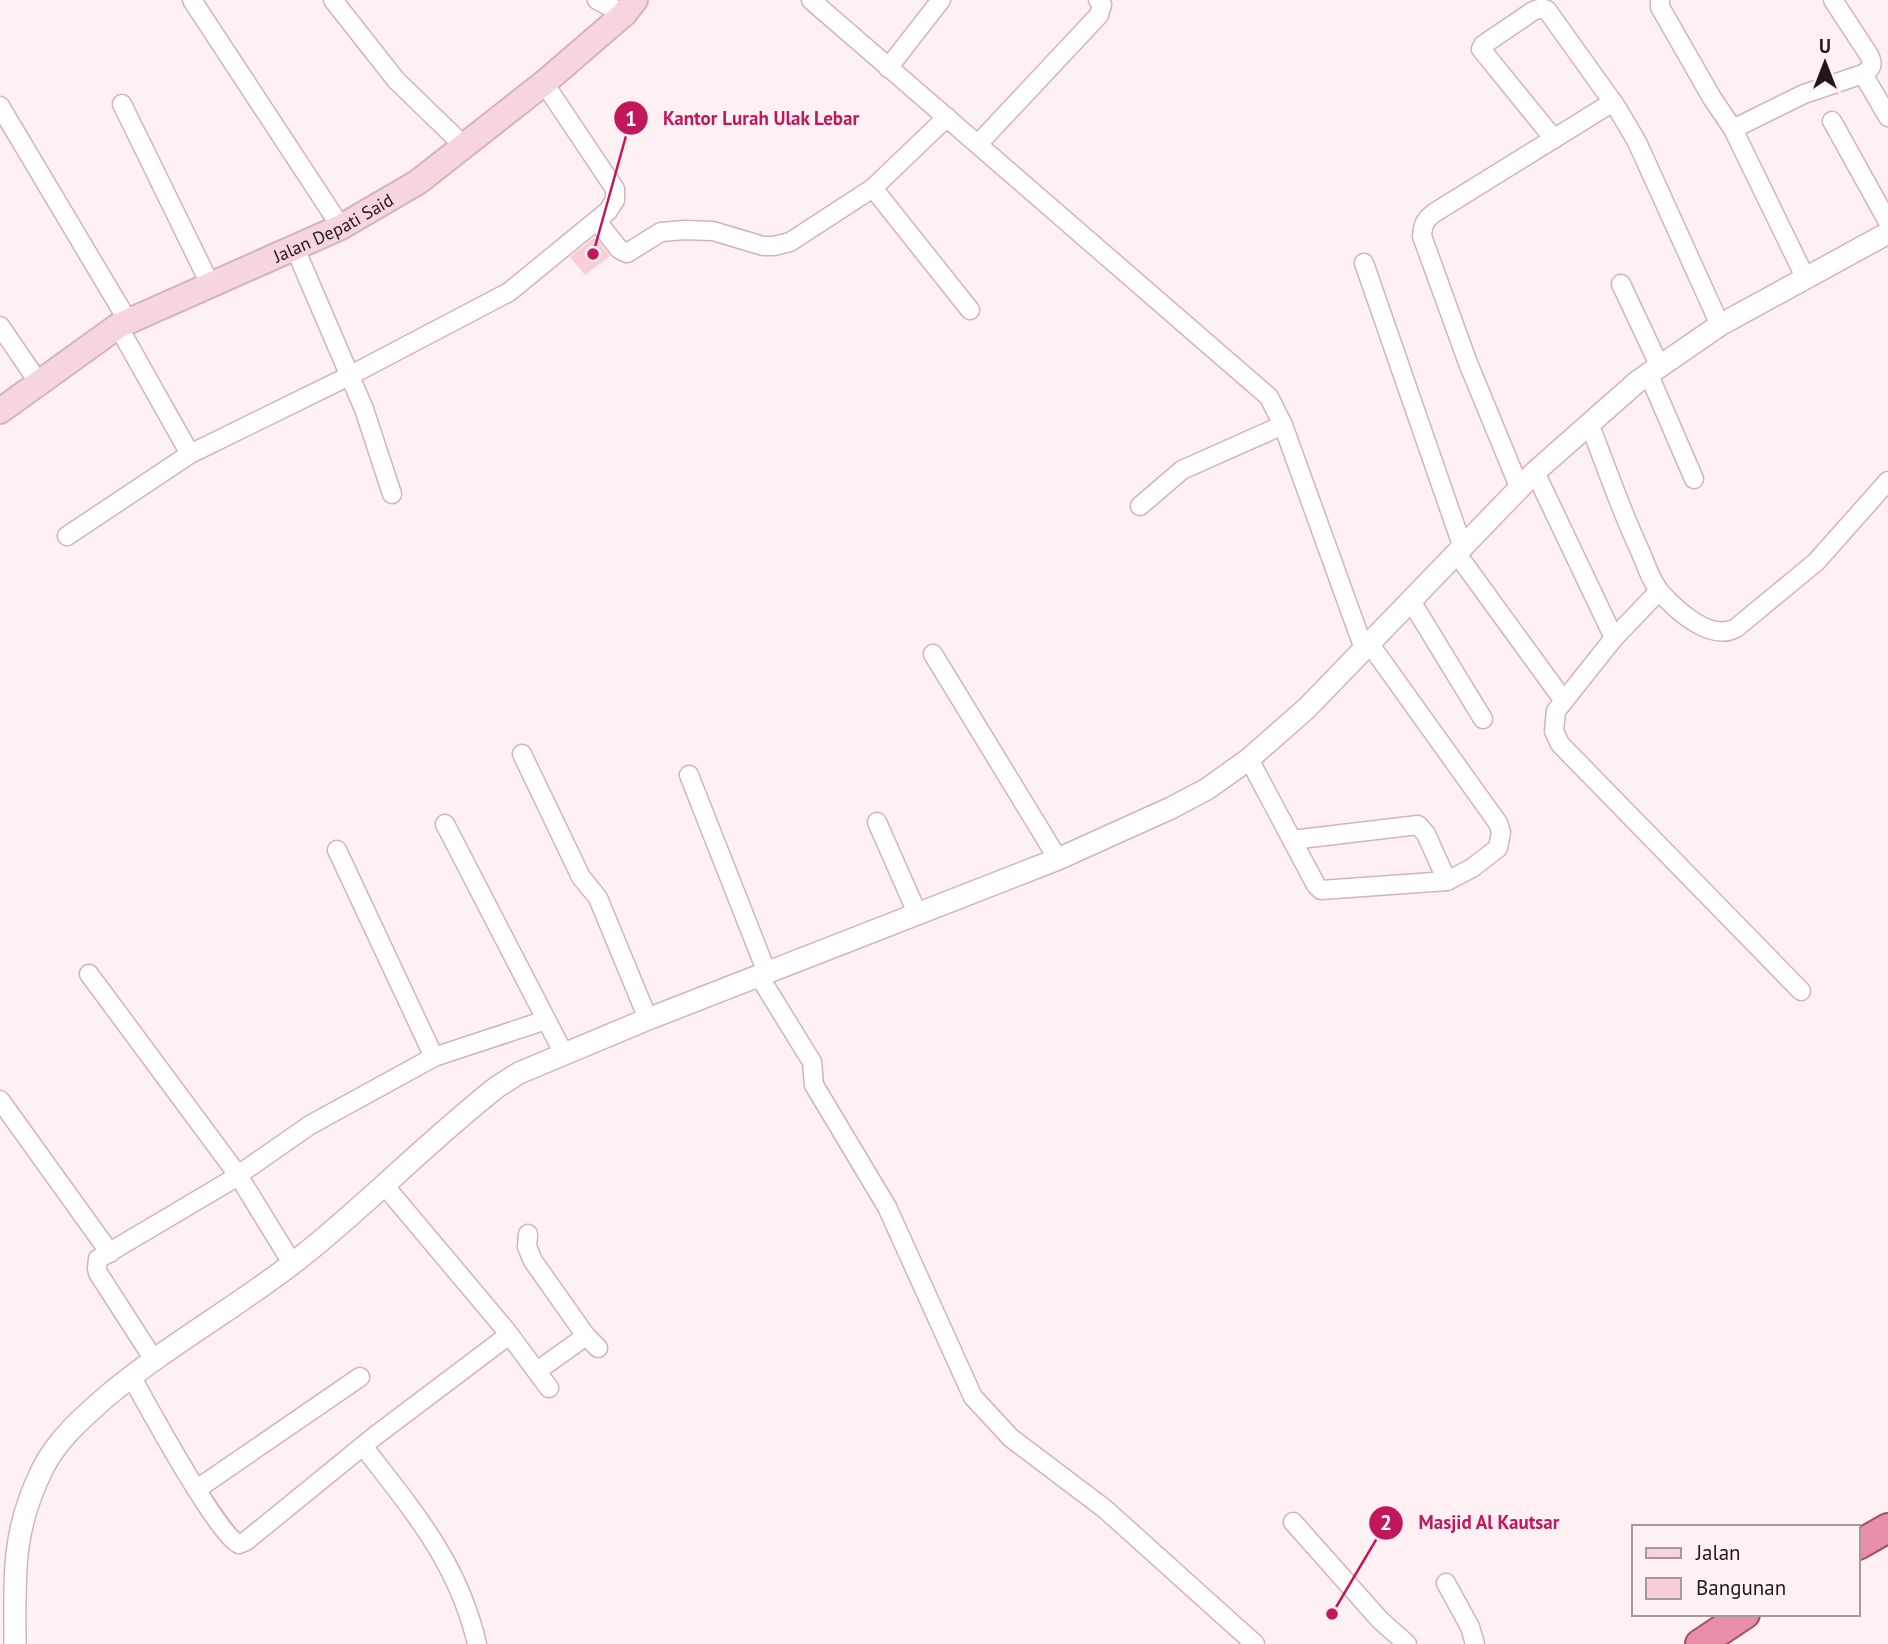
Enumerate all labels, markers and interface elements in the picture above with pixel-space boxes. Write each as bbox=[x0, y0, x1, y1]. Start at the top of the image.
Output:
north arrow bbox=[1790, 28, 1860, 98]
text: U bbox=[1819, 34, 1831, 58]
callout: Kantor Lurah Ulak Lebar bbox=[613, 98, 873, 138]
text: 1 bbox=[625, 105, 637, 132]
text: Kantor Lurah Ulak Lebar bbox=[663, 106, 859, 130]
street label: Jalan Depati Said bbox=[269, 188, 397, 268]
callout: Masjid Al Kautsar bbox=[1369, 1503, 1573, 1543]
text: 2 bbox=[1380, 1509, 1392, 1536]
text: Masjid Al Kautsar bbox=[1419, 1510, 1560, 1534]
legend bbox=[1632, 1525, 1860, 1616]
text: Jalan bbox=[1695, 1539, 1741, 1566]
text: Bangunan bbox=[1696, 1574, 1786, 1601]

